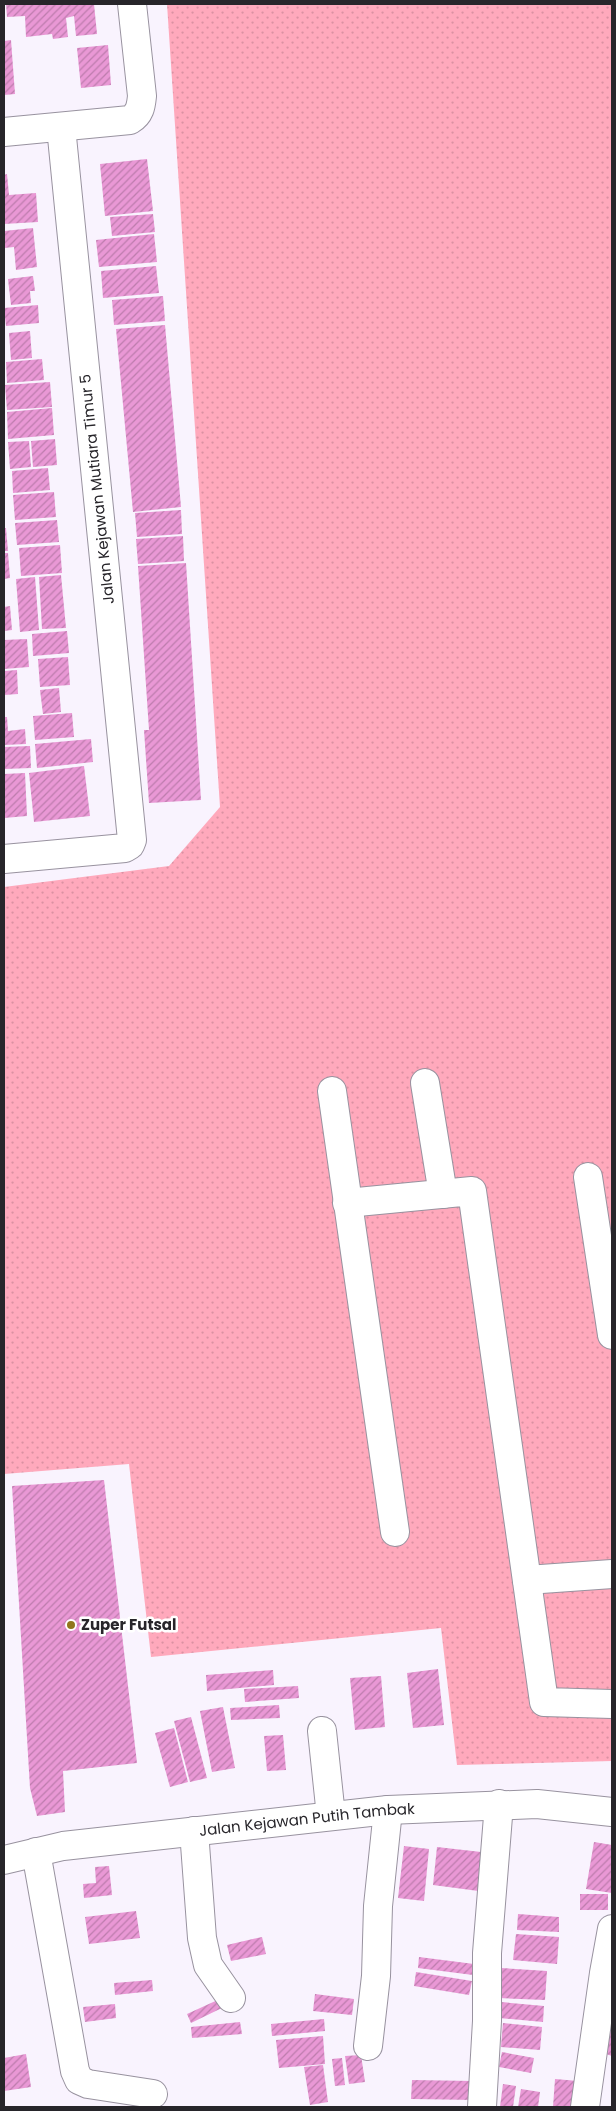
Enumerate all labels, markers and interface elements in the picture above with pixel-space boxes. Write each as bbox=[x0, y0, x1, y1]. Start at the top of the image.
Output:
street label: Jalan Kejawan Mutiara Timur 5 bbox=[74, 373, 119, 605]
place label: Zuper Futsal bbox=[81, 1614, 176, 1635]
marker: Zuper Futsal bbox=[65, 1619, 77, 1631]
street label: Jalan Kejawan Putih Tambak bbox=[198, 1798, 415, 1841]

